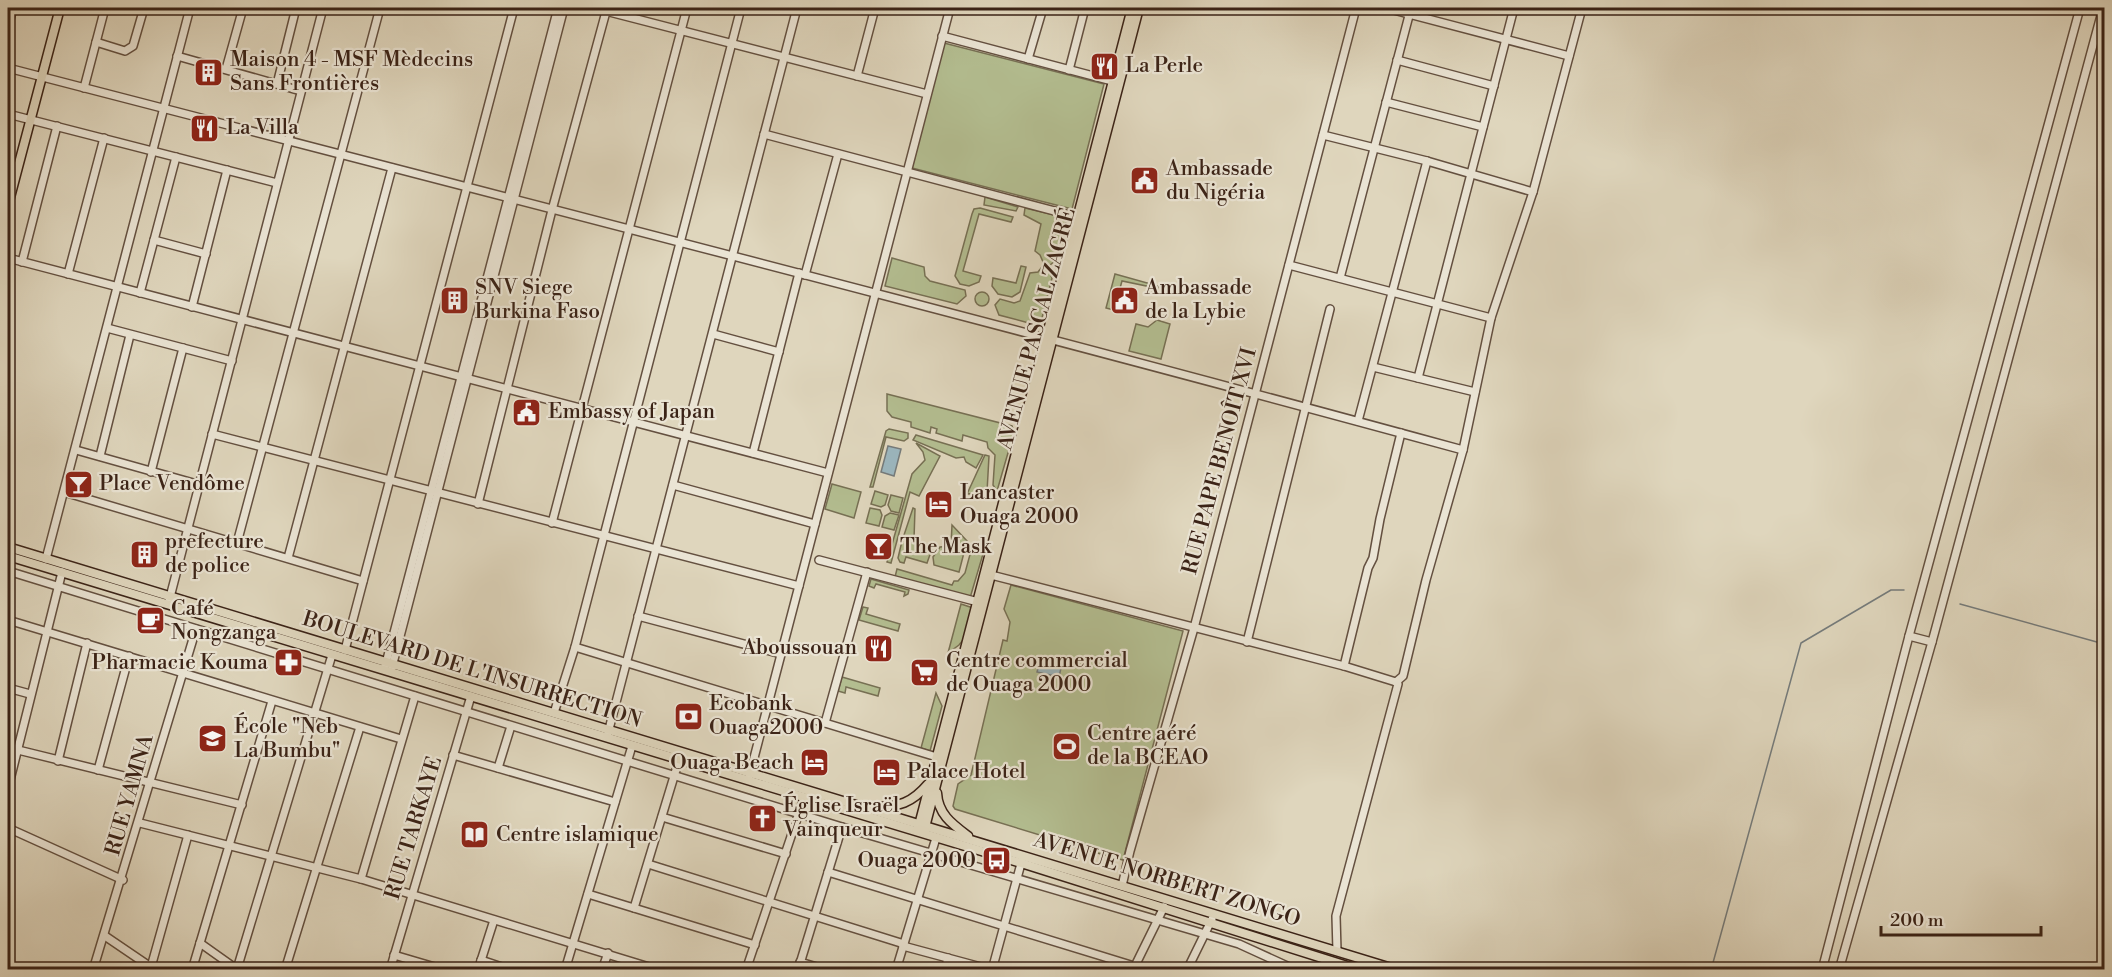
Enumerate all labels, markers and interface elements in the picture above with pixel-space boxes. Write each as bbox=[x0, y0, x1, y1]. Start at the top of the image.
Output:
place label: Maison 4 - MSF Mèdecins Sans Frontières bbox=[230, 47, 473, 97]
restaurant icon: La Perle bbox=[1088, 50, 1120, 82]
place label: La Perle bbox=[1125, 53, 1203, 79]
building icon: Maison 4 - MSF Mèdecins Sans Frontières bbox=[193, 56, 225, 88]
restaurant icon: La Villa bbox=[189, 112, 221, 144]
place label: La Villa bbox=[226, 115, 299, 141]
place label: Ambassade du Nigéria bbox=[1165, 156, 1273, 206]
public building icon: Ambassade du Nigéria bbox=[1129, 165, 1161, 197]
street label: AVENUE PASCAL ZAGRÉ bbox=[990, 205, 1082, 454]
place label: SNV Siege Burkina Faso bbox=[474, 275, 600, 325]
place label: Ambassade de la Lybie bbox=[1144, 275, 1252, 325]
building icon: SNV Siege Burkina Faso bbox=[438, 284, 470, 316]
public building icon: Ambassade de la Lybie bbox=[1108, 284, 1140, 316]
street label: RUE PAPE BENOÎT XVI bbox=[1175, 344, 1263, 577]
public building icon: Embassy of Japan bbox=[511, 396, 543, 428]
place label: Embassy of Japan bbox=[548, 399, 716, 425]
bar icon: Place Vendôme bbox=[62, 468, 94, 500]
place label: Place Vendôme bbox=[99, 471, 245, 497]
place label: Lancaster Ouaga 2000 bbox=[960, 480, 1079, 530]
hotel icon: Lancaster Ouaga 2000 bbox=[923, 489, 955, 521]
place label: prefecture de police bbox=[165, 529, 264, 579]
bar icon: The Mask bbox=[863, 531, 895, 563]
place label: The Mask bbox=[900, 534, 992, 560]
building icon: prefecture de police bbox=[128, 538, 160, 570]
place label: Café Nongzanga bbox=[171, 596, 277, 646]
cafe icon: Café Nongzanga bbox=[134, 605, 166, 637]
street label: BOULEVARD DE L'INSURRECTION bbox=[298, 606, 645, 734]
restaurant icon: Aboussouan bbox=[862, 632, 894, 664]
place label: Aboussouan bbox=[741, 635, 857, 661]
pharmacy icon: Pharmacie Kouma bbox=[273, 647, 305, 679]
place label: Centre commercial de Ouaga 2000 bbox=[946, 648, 1128, 698]
place label: Pharmacie Kouma bbox=[92, 650, 268, 676]
supermarket icon: Centre commercial de Ouaga 2000 bbox=[909, 657, 941, 689]
place label: Ecobank Ouaga2000 bbox=[709, 691, 823, 741]
bank icon: Ecobank Ouaga2000 bbox=[672, 700, 704, 732]
place label: École "Neb La Bumbu" bbox=[234, 712, 340, 764]
place label: Centre aéré de la BCEAO bbox=[1087, 721, 1208, 771]
school or university icon: École "Neb La Bumbu" bbox=[197, 723, 229, 755]
sports icon: Centre aéré de la BCEAO bbox=[1050, 730, 1082, 762]
street label: RUE YAMNA bbox=[100, 731, 160, 859]
hotel icon: Ouaga Beach bbox=[799, 747, 831, 779]
place label: Ouaga Beach bbox=[670, 750, 794, 776]
street label: RUE TARKAYE bbox=[380, 753, 448, 903]
hotel icon: Palace Hotel bbox=[870, 756, 902, 788]
place label: Palace Hotel bbox=[907, 759, 1026, 785]
place label: Église Israël Vainqueur bbox=[782, 791, 899, 843]
church icon: Église Israël Vainqueur bbox=[746, 802, 778, 834]
library icon: Centre islamique bbox=[459, 819, 491, 851]
place label: Centre islamique bbox=[496, 822, 659, 848]
street label: AVENUE NORBERT ZONGO bbox=[1030, 827, 1304, 933]
bus stop icon: Ouaga 2000 bbox=[981, 845, 1013, 877]
place label: Ouaga 2000 bbox=[857, 848, 976, 874]
scale bar bbox=[1881, 899, 2042, 937]
text: 200 m bbox=[1890, 909, 1944, 932]

